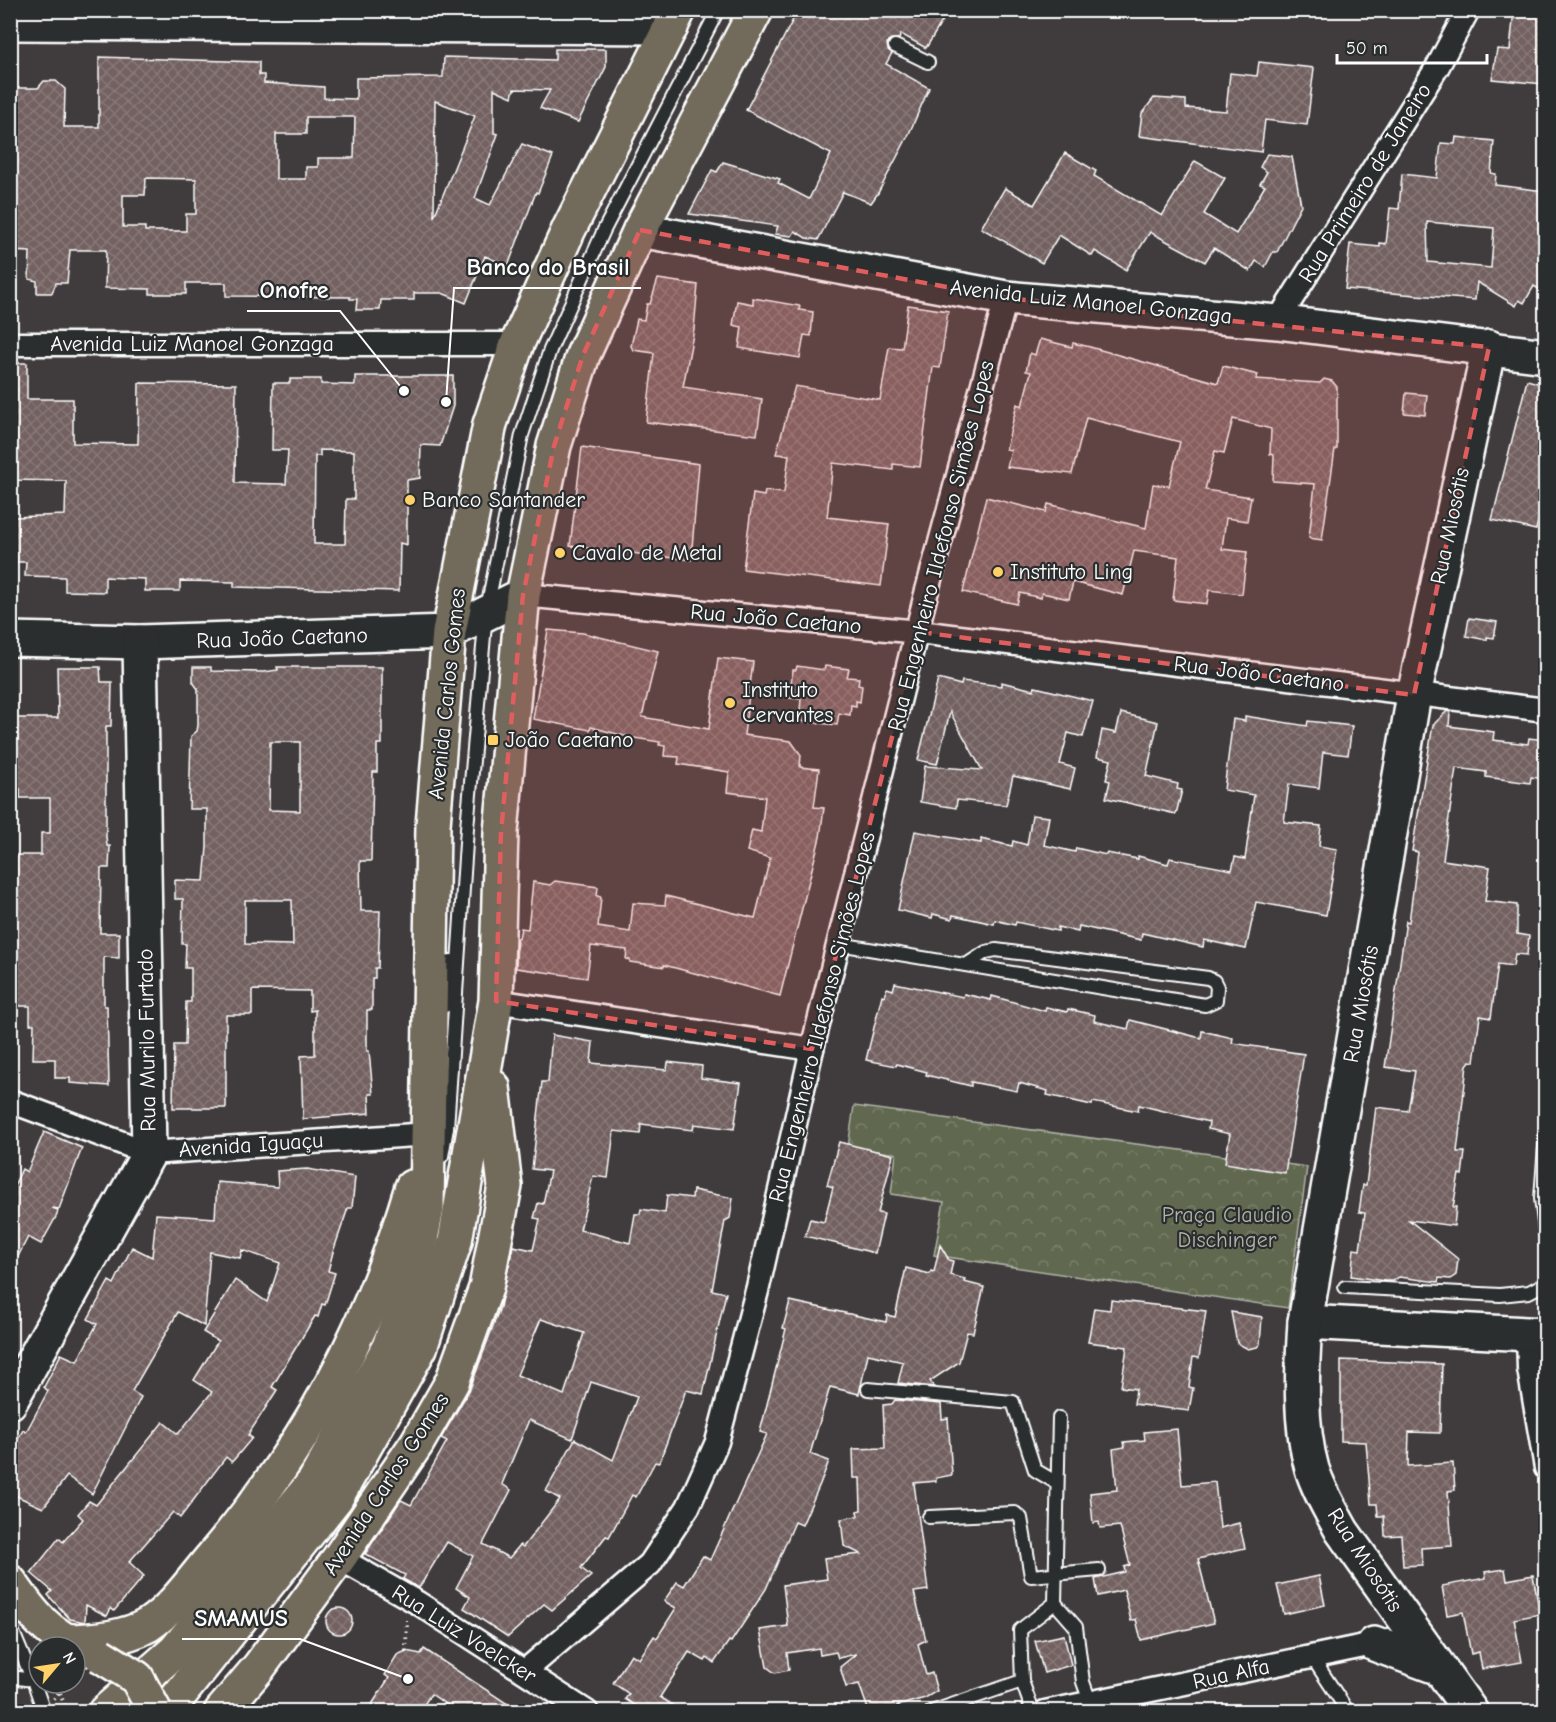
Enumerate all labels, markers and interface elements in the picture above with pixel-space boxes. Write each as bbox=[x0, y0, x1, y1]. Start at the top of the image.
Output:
scale bar bbox=[1337, 27, 1487, 65]
text: 50 m bbox=[1346, 38, 1388, 59]
street label: Rua Primeiro de Janeiro bbox=[1293, 78, 1437, 288]
callout: Banco do Brasil bbox=[454, 246, 641, 288]
text: Banco do Brasil bbox=[466, 253, 630, 281]
callout: Onofre bbox=[247, 269, 340, 311]
street label: Avenida Luiz Manoel Gonzaga bbox=[949, 274, 1233, 330]
text: Onofre bbox=[259, 276, 329, 304]
street label: Avenida Luiz Manoel Gonzaga bbox=[50, 331, 334, 357]
street label: Rua Engenheiro Ildefonso Simões Lopes bbox=[882, 358, 1000, 734]
street label: Rua Miosótis bbox=[1425, 465, 1475, 587]
place label: Banco Santander bbox=[422, 487, 585, 513]
marker: Banco Santander bbox=[403, 493, 417, 507]
place label: Cavalo de Metal bbox=[572, 540, 722, 566]
marker: Cavalo de Metal bbox=[553, 546, 567, 560]
place label: Instituto Ling bbox=[1010, 559, 1133, 585]
marker: Instituto Ling bbox=[991, 565, 1005, 579]
street label: Avenida Carlos Gomes bbox=[423, 587, 471, 801]
street label: Rua João Caetano bbox=[689, 599, 863, 639]
street label: Rua João Caetano bbox=[196, 622, 368, 654]
street label: Rua João Caetano bbox=[1172, 651, 1346, 697]
place label: Instituto Cervantes bbox=[742, 677, 833, 728]
marker: Instituto Cervantes bbox=[723, 696, 737, 710]
place label: João Caetano bbox=[505, 727, 634, 753]
marker: João Caetano bbox=[486, 733, 500, 747]
street label: Rua Engenheiro Ildefonso Simões Lopes bbox=[763, 829, 881, 1205]
street label: Rua Miosótis bbox=[1338, 943, 1384, 1065]
street label: Rua Murilo Furtado bbox=[132, 948, 162, 1132]
street label: Avenida Iguaçu bbox=[178, 1127, 324, 1163]
park label: Praça Claudio Dischinger bbox=[1162, 1202, 1292, 1253]
street label: Avenida Carlos Gomes bbox=[317, 1388, 455, 1580]
street label: Rua Miosótis bbox=[1322, 1503, 1408, 1617]
street label: Rua Luiz Voelcker bbox=[387, 1579, 541, 1689]
callout: SMAMUS bbox=[182, 1597, 300, 1639]
text: SMAMUS bbox=[194, 1604, 288, 1632]
north arrow bbox=[27, 1635, 87, 1695]
text: N bbox=[59, 1649, 80, 1667]
street label: Rua Alfa bbox=[1190, 1653, 1272, 1695]

